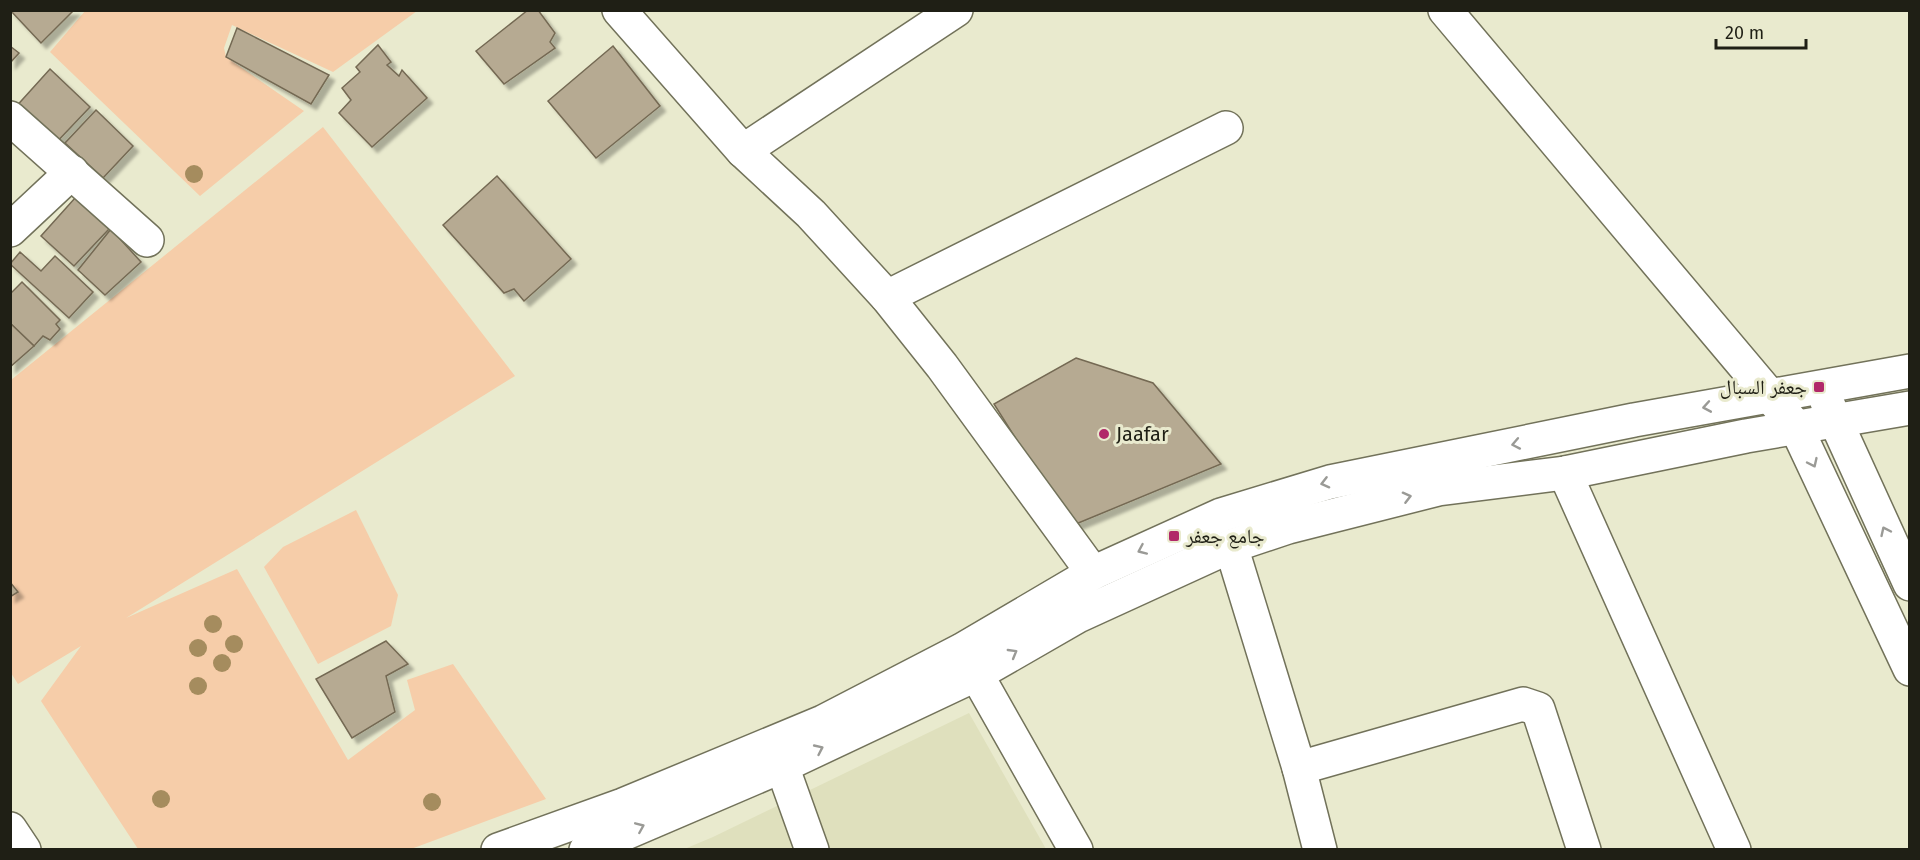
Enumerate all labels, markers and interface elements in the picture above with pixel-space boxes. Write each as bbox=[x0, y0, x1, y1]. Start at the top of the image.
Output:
scale bar bbox=[1716, 12, 1806, 50]
text: 20 m bbox=[1725, 22, 1764, 44]
place label: جعفر السبال bbox=[1720, 375, 1807, 399]
marker: جعفر السبال bbox=[1812, 380, 1826, 394]
one-way arrow bbox=[1703, 401, 1712, 413]
place label: Jaafar bbox=[1116, 422, 1169, 446]
marker: Jaafar bbox=[1097, 427, 1111, 441]
one-way arrow bbox=[1511, 437, 1521, 450]
one-way arrow bbox=[1806, 457, 1818, 468]
one-way arrow bbox=[1320, 475, 1330, 488]
one-way arrow bbox=[1402, 492, 1412, 505]
place label: جامع جعفر bbox=[1185, 524, 1265, 549]
one-way arrow bbox=[1880, 526, 1892, 537]
marker: جامع جعفر bbox=[1167, 529, 1181, 543]
one-way arrow bbox=[1138, 543, 1149, 555]
one-way arrow bbox=[1007, 649, 1017, 661]
one-way arrow bbox=[812, 744, 823, 756]
one-way arrow bbox=[634, 822, 645, 834]

